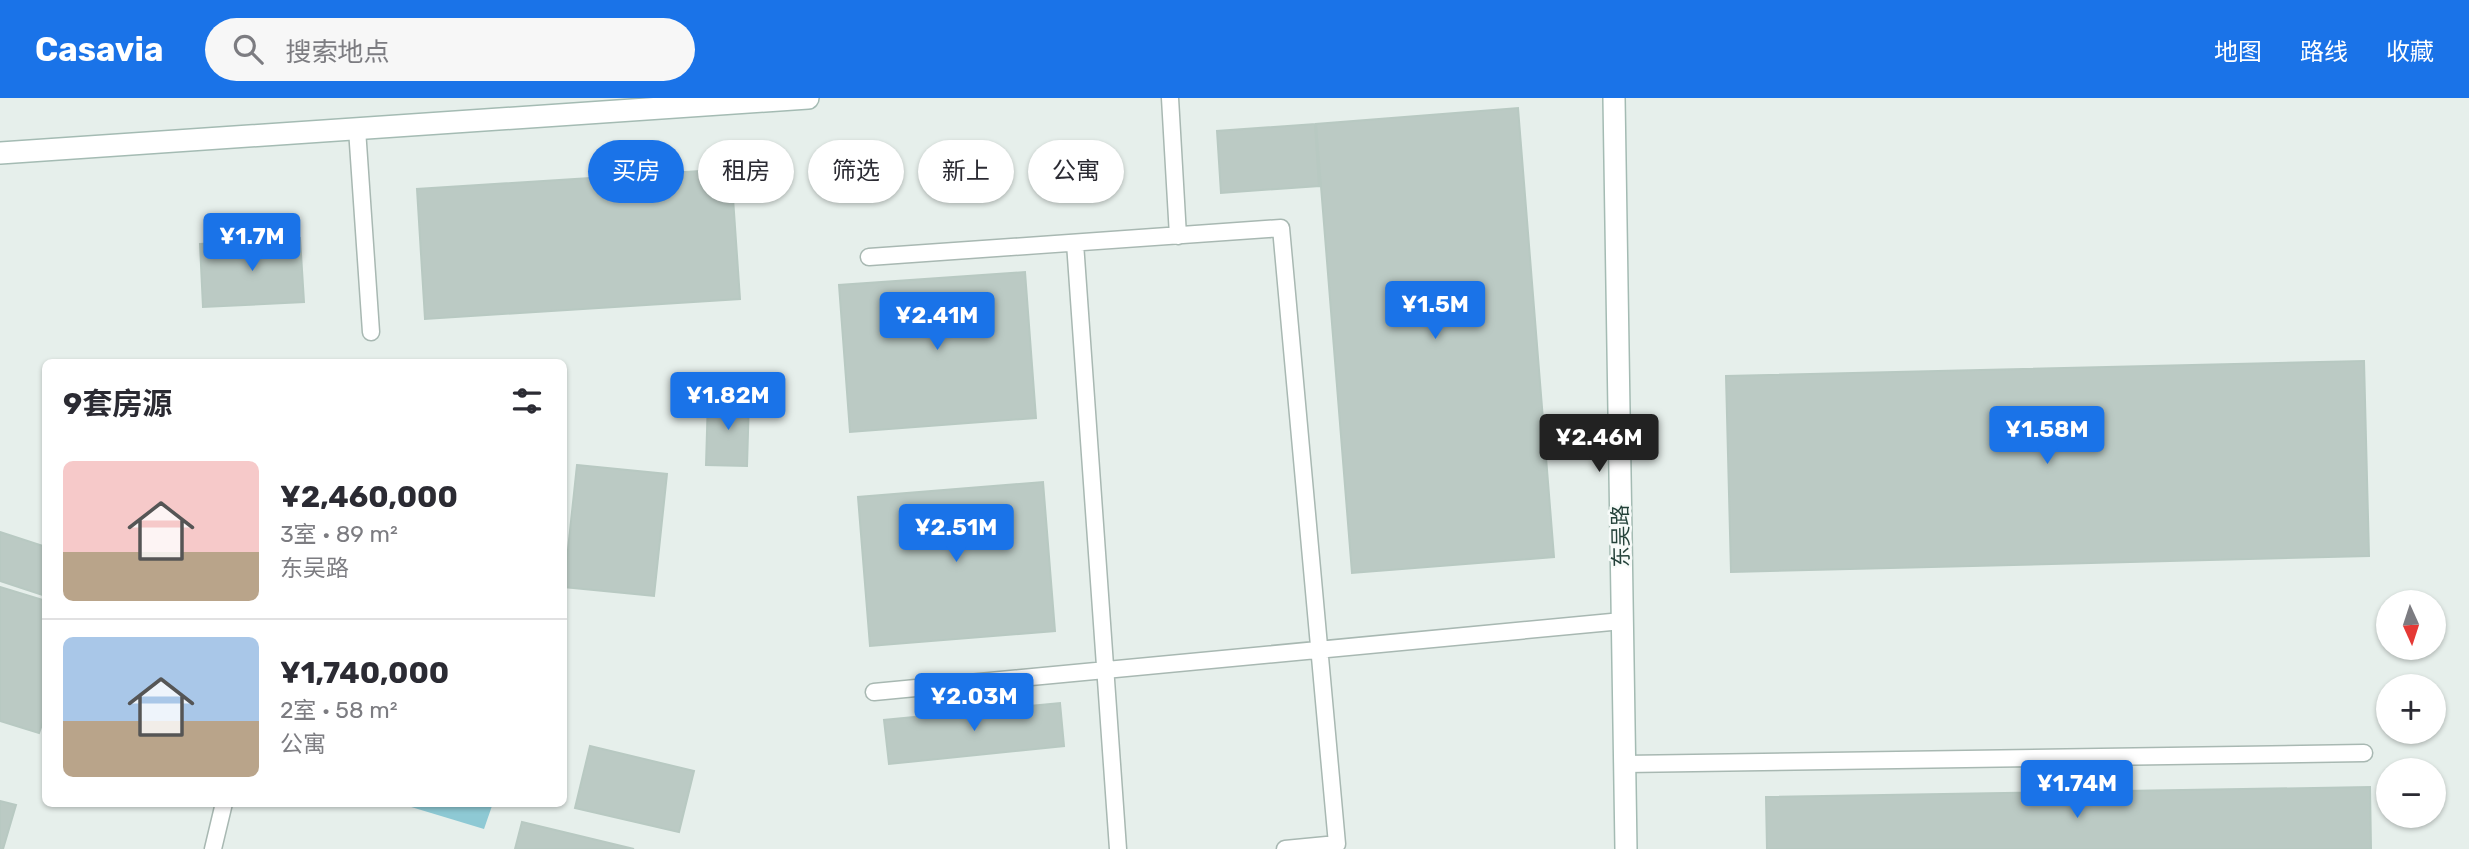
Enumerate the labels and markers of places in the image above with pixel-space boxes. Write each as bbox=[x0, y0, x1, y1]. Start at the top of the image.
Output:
pin: ¥1.7M bbox=[203, 214, 301, 273]
pin: ¥1.5M bbox=[1386, 282, 1484, 341]
pin: ¥2.41M bbox=[880, 292, 994, 352]
pin: ¥1.82M bbox=[671, 372, 785, 432]
pin: ¥1.58M bbox=[1990, 406, 2104, 466]
pin: ¥2.46M bbox=[1542, 414, 1656, 474]
pin: ¥2.51M bbox=[899, 504, 1013, 564]
pin: ¥2.03M bbox=[917, 674, 1031, 733]
pin: ¥1.74M bbox=[2020, 760, 2134, 820]

